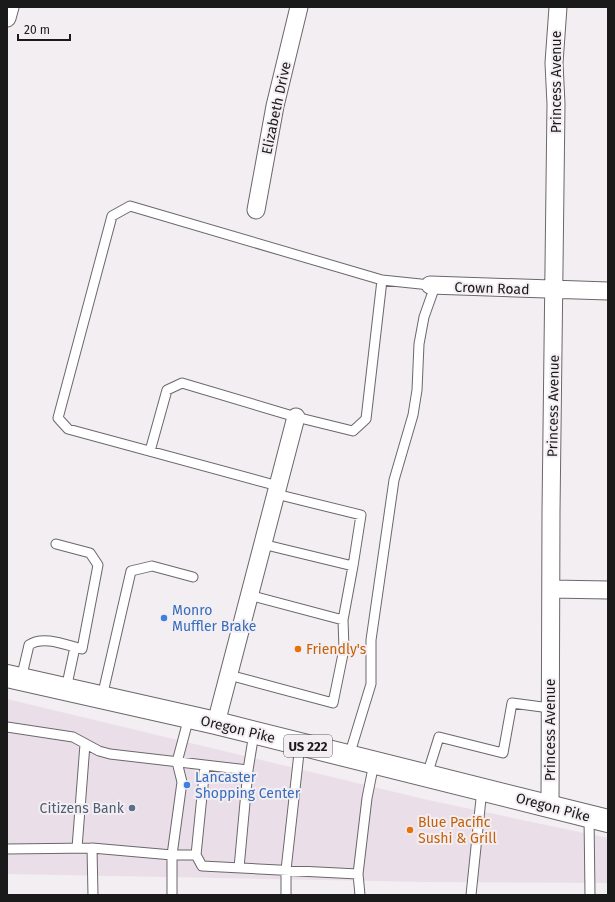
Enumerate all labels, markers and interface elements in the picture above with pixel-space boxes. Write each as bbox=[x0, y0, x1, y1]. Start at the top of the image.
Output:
scale bar bbox=[18, 16, 70, 42]
text: 20 m bbox=[24, 23, 50, 37]
street label: Princess Avenue bbox=[548, 31, 565, 133]
street label: Elizabeth Drive bbox=[258, 60, 295, 156]
street label: Crown Road bbox=[454, 279, 530, 298]
street label: Princess Avenue bbox=[544, 355, 563, 457]
place label: Monro Muffler Brake bbox=[172, 602, 256, 635]
marker: Monro Muffler Brake bbox=[159, 613, 169, 623]
place label: Friendly's bbox=[306, 641, 367, 658]
marker: Friendly's bbox=[293, 644, 303, 654]
street label: Princess Avenue bbox=[542, 679, 559, 781]
street label: Oregon Pike bbox=[199, 712, 277, 747]
road number: US 222 bbox=[284, 735, 332, 757]
place label: Lancaster Shopping Center bbox=[195, 769, 301, 802]
marker: Lancaster Shopping Center bbox=[182, 780, 192, 790]
street label: Oregon Pike bbox=[514, 789, 592, 826]
place label: Citizens Bank bbox=[40, 800, 125, 817]
marker: Citizens Bank bbox=[127, 803, 137, 813]
place label: Blue Pacific Sushi & Grill bbox=[418, 814, 496, 847]
marker: Blue Pacific Sushi & Grill bbox=[405, 825, 415, 835]

